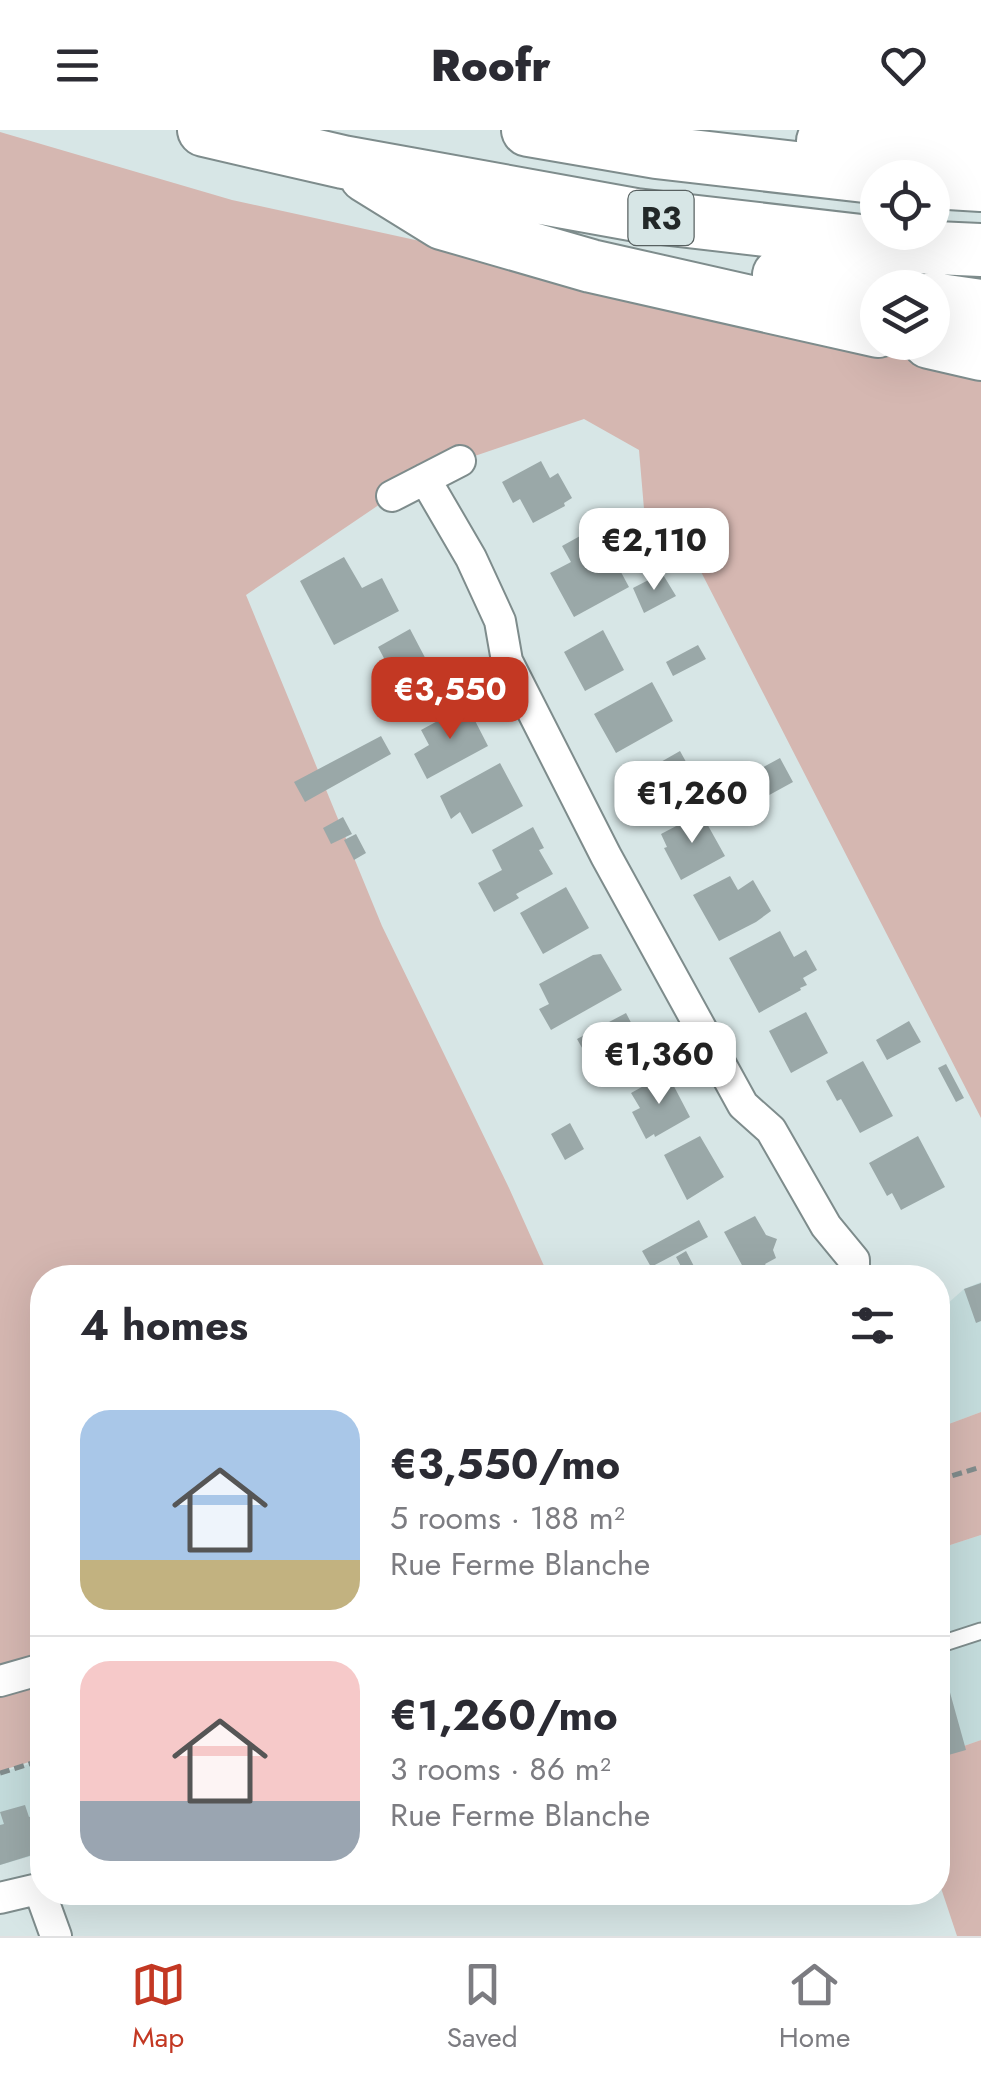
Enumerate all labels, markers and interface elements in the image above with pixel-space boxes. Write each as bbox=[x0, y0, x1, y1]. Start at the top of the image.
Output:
text: Roofr bbox=[430, 33, 551, 98]
icon: menu bbox=[50, 38, 105, 93]
icon: heart bbox=[876, 38, 931, 93]
map controls bbox=[860, 160, 950, 360]
button: locate bbox=[860, 160, 950, 250]
road number: R3 bbox=[628, 191, 694, 245]
button: layers bbox=[860, 270, 950, 360]
pin: €2,110 bbox=[573, 508, 735, 593]
text: €2,110 bbox=[601, 517, 707, 563]
pin: €3,550 bbox=[369, 657, 531, 742]
text: €3,550 bbox=[393, 666, 507, 712]
pin: €1,260 bbox=[611, 761, 773, 846]
text: €1,260 bbox=[636, 770, 748, 816]
pin: €1,360 bbox=[578, 1022, 740, 1107]
text: €1,360 bbox=[604, 1031, 714, 1077]
text: 4 homes bbox=[80, 1295, 248, 1356]
icon: filters bbox=[845, 1298, 900, 1353]
text: €3,550/mo bbox=[390, 1434, 620, 1495]
icon: home bbox=[160, 1450, 280, 1570]
text: 5 rooms · 188 m² bbox=[390, 1495, 625, 1541]
text: Rue Ferme Blanche bbox=[390, 1541, 650, 1587]
text: €1,260/mo bbox=[390, 1685, 618, 1746]
icon: home bbox=[160, 1701, 280, 1821]
text: 3 rooms · 86 m² bbox=[390, 1746, 611, 1792]
text: Rue Ferme Blanche bbox=[390, 1792, 650, 1838]
tab: Map bbox=[131, 1957, 186, 2058]
tab: Saved bbox=[447, 1957, 518, 2058]
tab: Home bbox=[779, 1957, 850, 2058]

